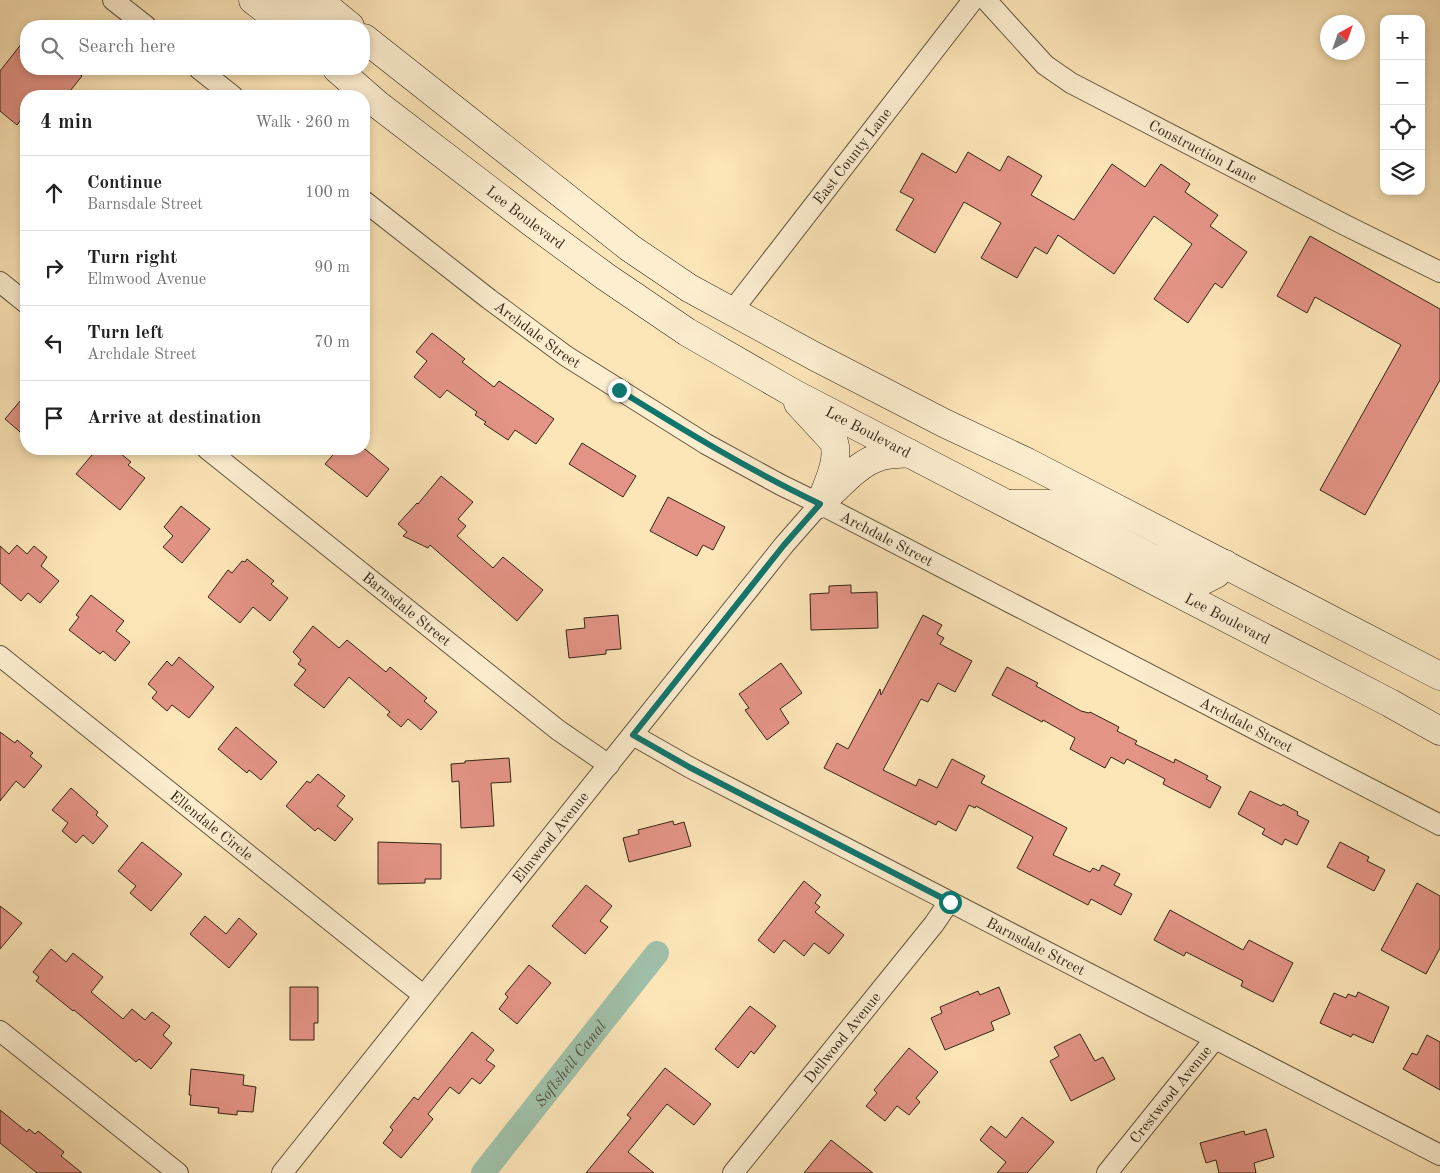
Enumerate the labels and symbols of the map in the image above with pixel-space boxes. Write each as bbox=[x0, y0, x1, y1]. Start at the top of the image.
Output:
north arrow bbox=[1320, 15, 1365, 60]
street label: East County Lane bbox=[811, 106, 895, 208]
street label: Construction Lane bbox=[1146, 119, 1259, 187]
street label: Lee Boulevard bbox=[483, 184, 567, 253]
street label: Archdale Street bbox=[491, 299, 582, 372]
route end bbox=[608, 379, 631, 402]
street label: Lee Boulevard bbox=[822, 405, 913, 462]
street label: Archdale Street bbox=[837, 510, 935, 570]
street label: Barnsdale Street bbox=[359, 570, 453, 650]
street label: Lee Boulevard bbox=[1182, 592, 1272, 648]
street label: Archdale Street bbox=[1197, 696, 1295, 756]
street label: Ellendale Circle bbox=[166, 789, 255, 864]
street label: Elmwood Avenue bbox=[511, 790, 593, 886]
route start bbox=[939, 891, 962, 914]
street label: Barnsdale Street bbox=[983, 916, 1087, 979]
street label: Dellwood Avenue bbox=[802, 990, 885, 1087]
water label: Softshell Canal bbox=[533, 1018, 610, 1110]
street label: Crestwood Avenue bbox=[1128, 1044, 1215, 1147]

